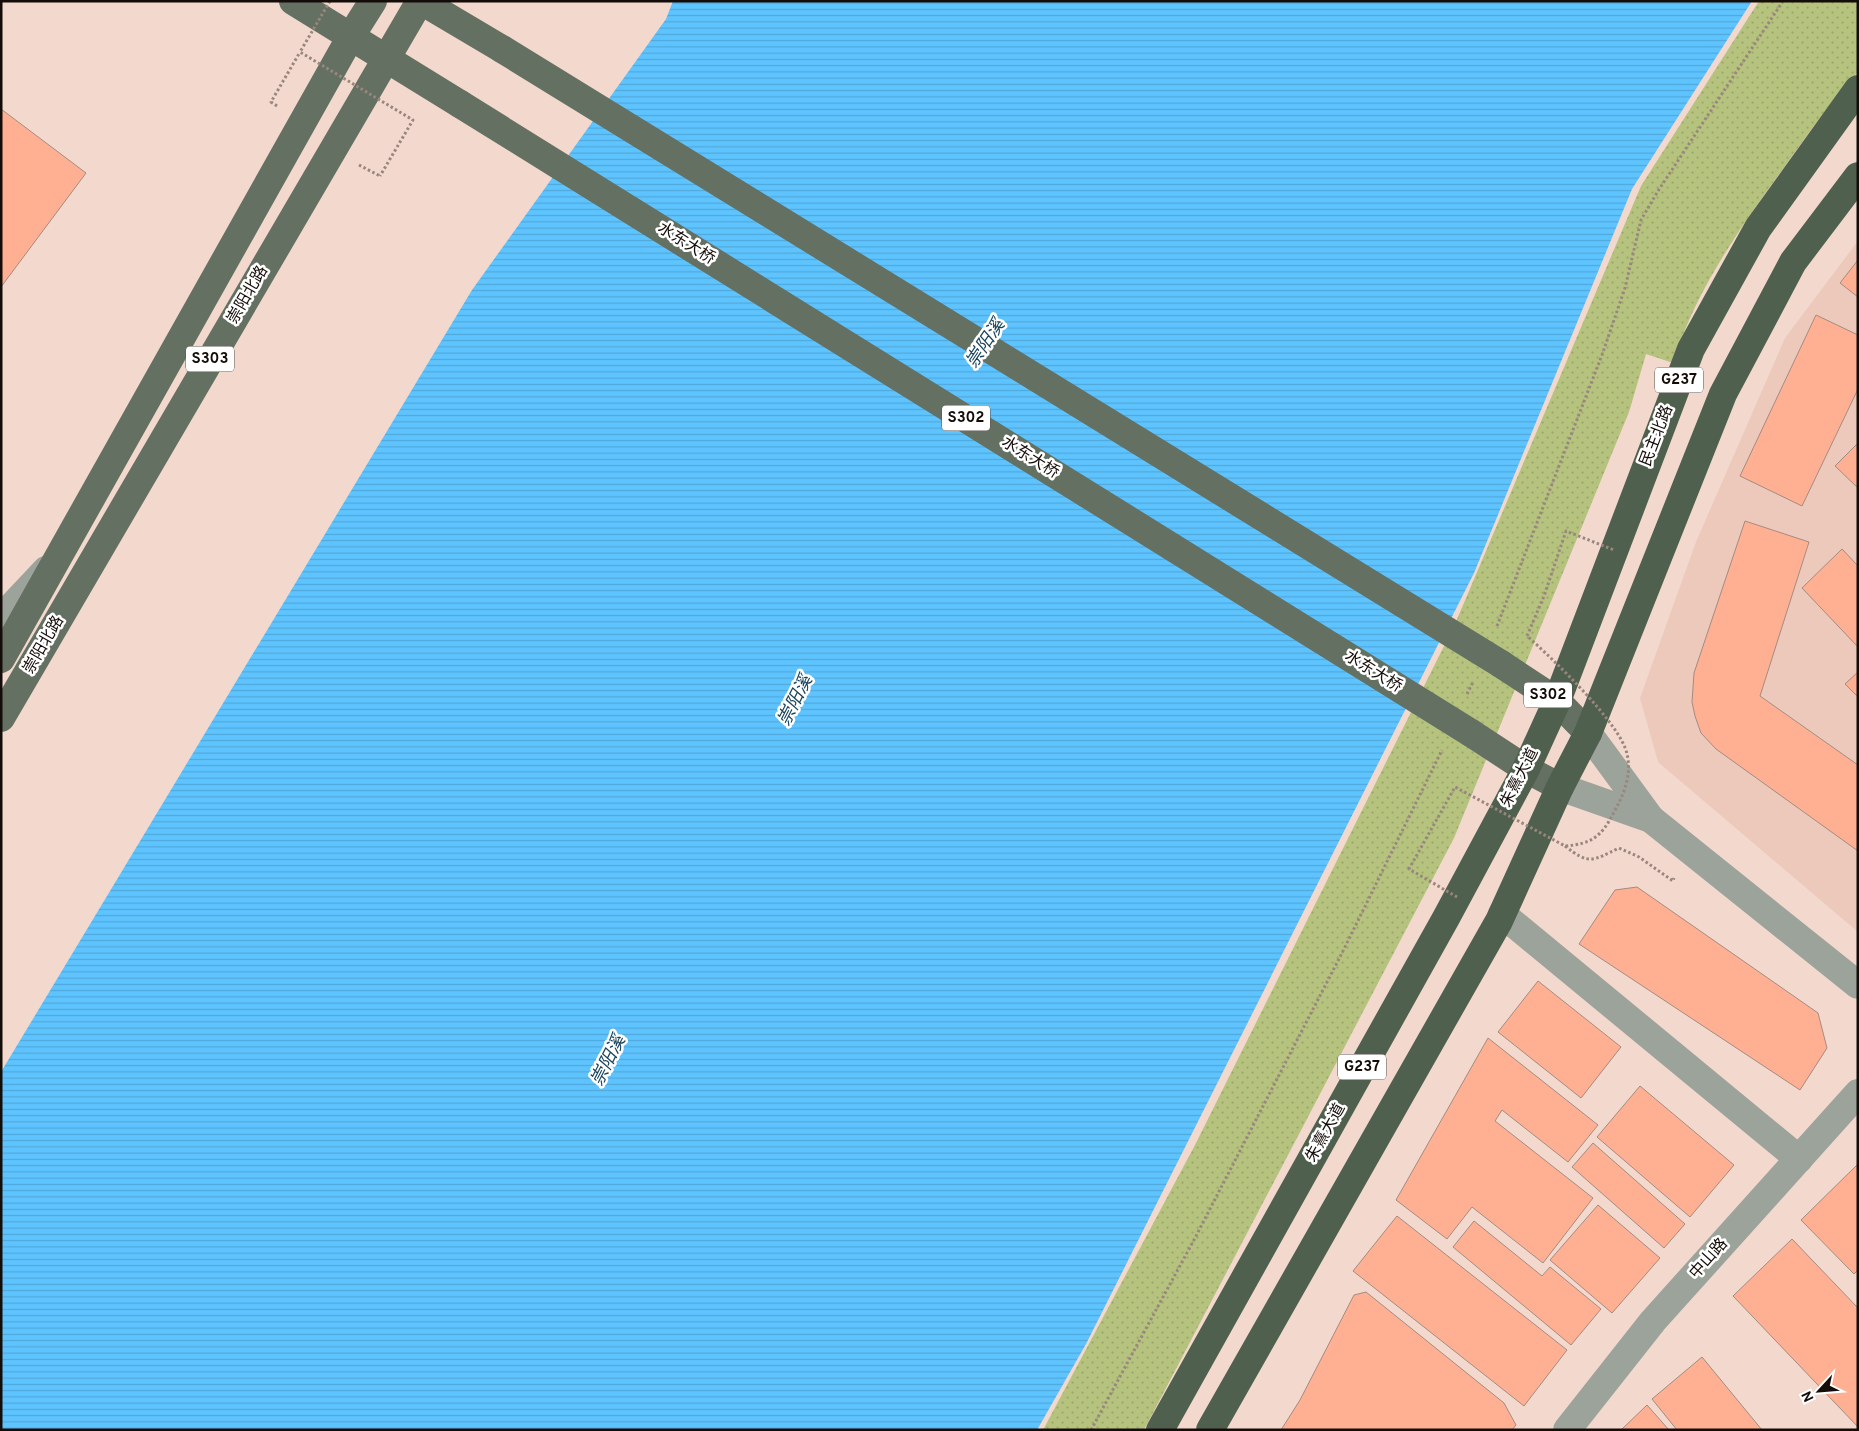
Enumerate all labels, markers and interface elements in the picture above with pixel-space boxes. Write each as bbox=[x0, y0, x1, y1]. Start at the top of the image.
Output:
street label: 水东大桥 bbox=[654, 219, 718, 269]
street label: 崇阳北路 bbox=[223, 262, 273, 328]
water label: 崇阳溪 bbox=[961, 314, 1012, 373]
road number: S303 bbox=[186, 346, 234, 372]
road number: G237 bbox=[1655, 368, 1703, 392]
street label: 民主北路 bbox=[1636, 403, 1678, 469]
road number: S302 bbox=[942, 406, 990, 430]
street label: 水东大桥 bbox=[998, 433, 1062, 483]
street label: 崇阳北路 bbox=[19, 612, 69, 678]
street label: 水东大桥 bbox=[1341, 647, 1405, 697]
water label: 崇阳溪 bbox=[773, 670, 819, 730]
road number: S302 bbox=[1524, 682, 1572, 708]
street label: 朱熹大道 bbox=[1497, 745, 1543, 811]
water label: 崇阳溪 bbox=[586, 1030, 632, 1090]
road number: G237 bbox=[1338, 1054, 1386, 1080]
street label: 朱熹大道 bbox=[1302, 1100, 1350, 1166]
street label: 中山路 bbox=[1686, 1234, 1732, 1284]
north arrow bbox=[1794, 1366, 1844, 1416]
text: N bbox=[1799, 1388, 1819, 1404]

